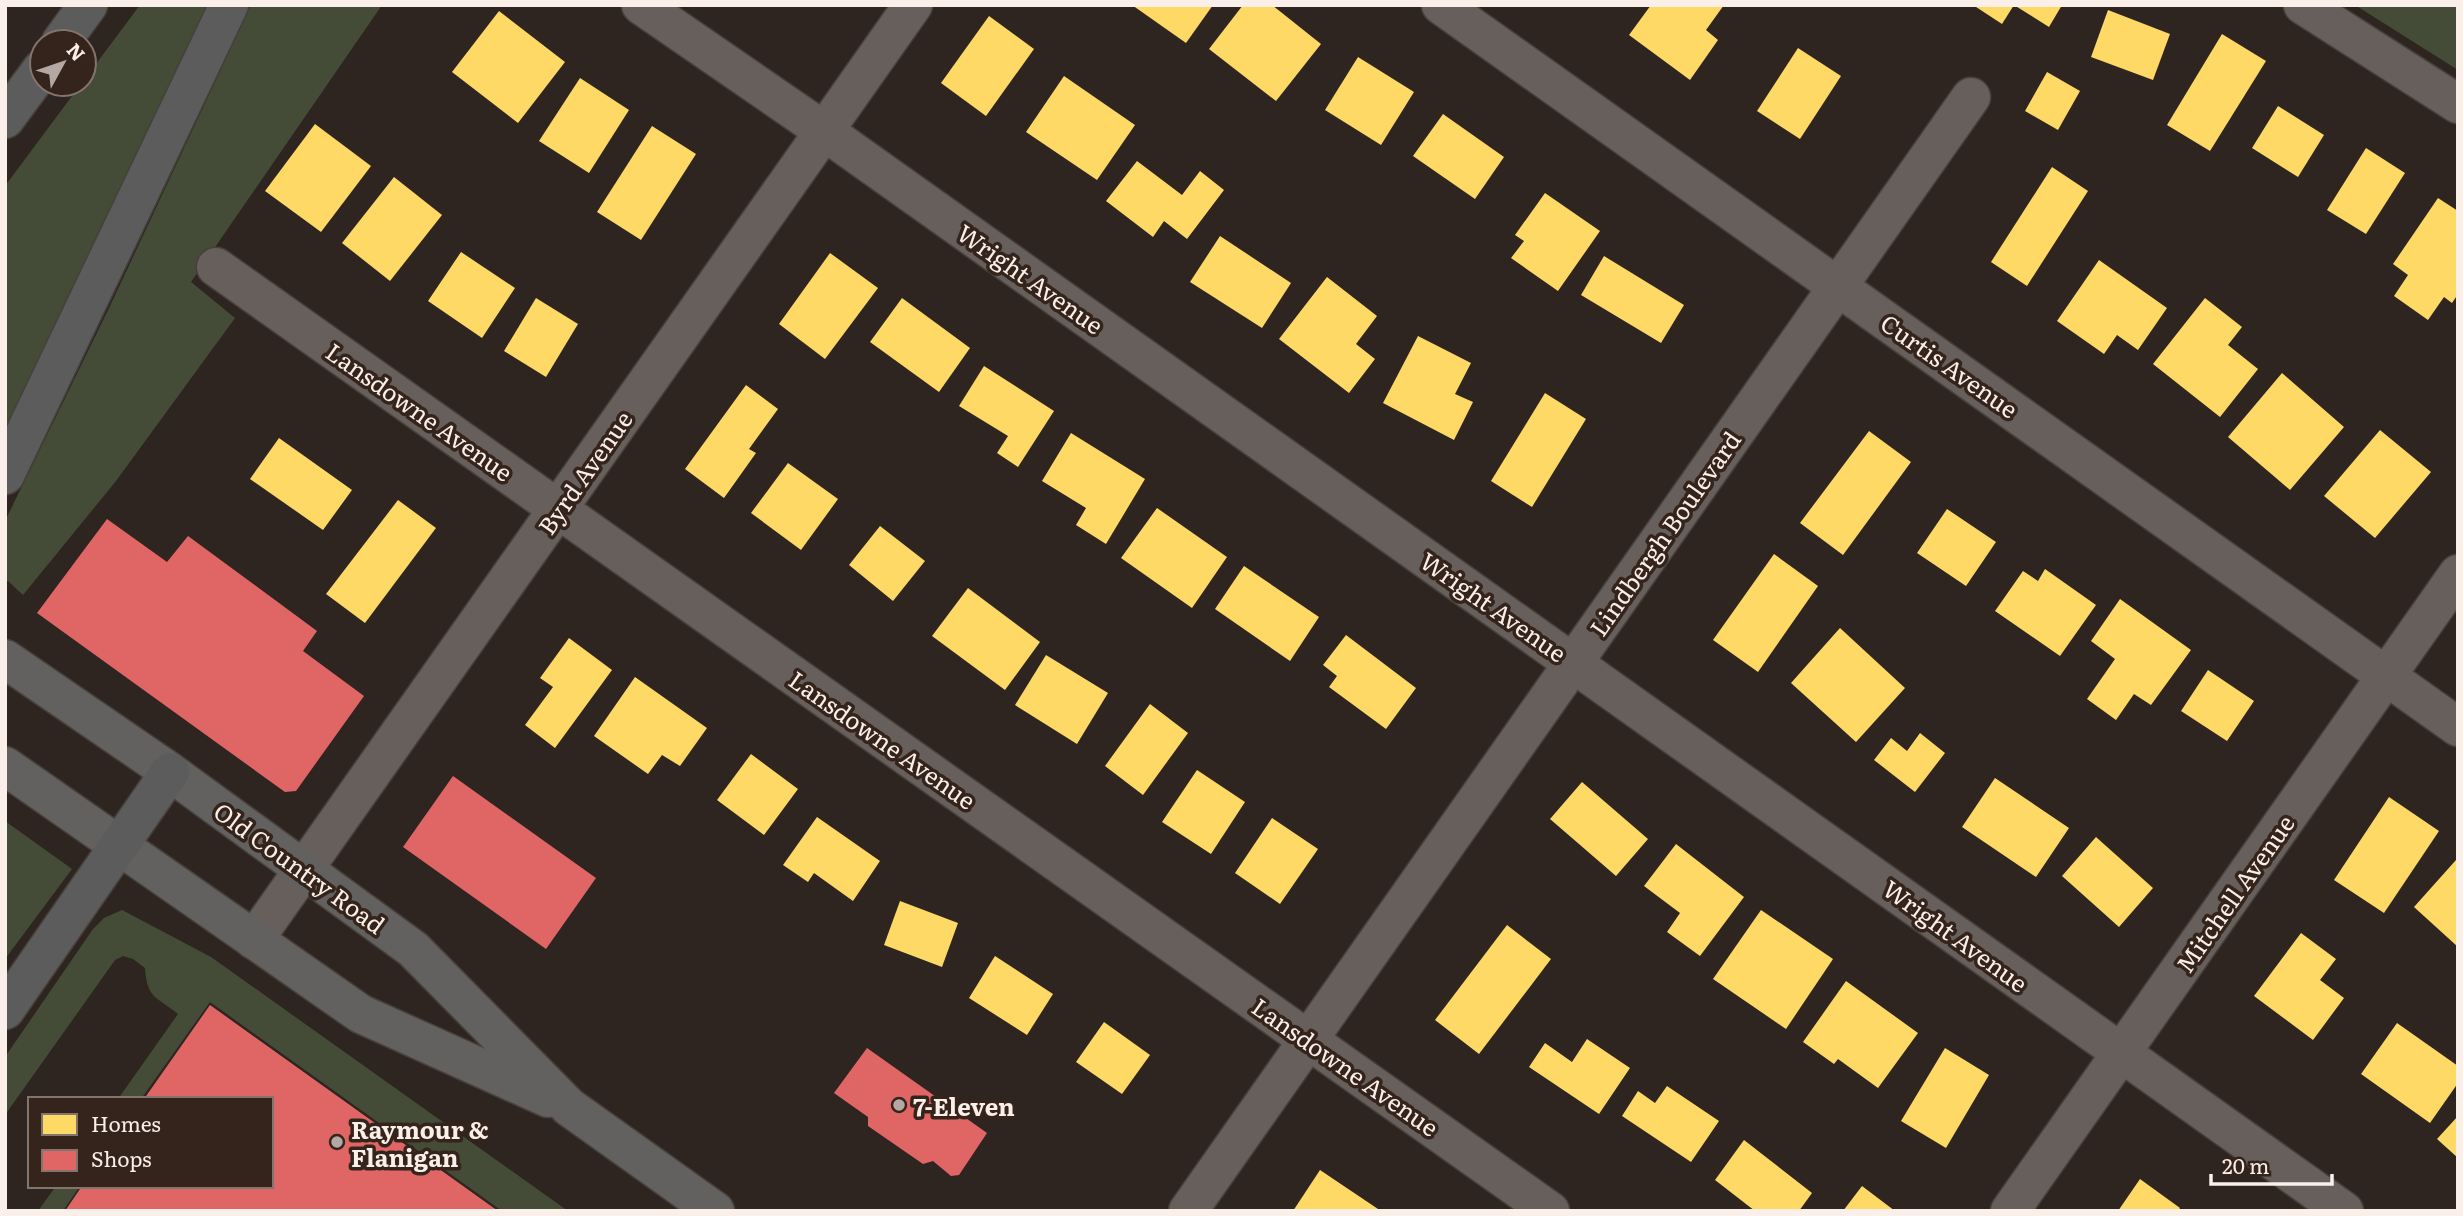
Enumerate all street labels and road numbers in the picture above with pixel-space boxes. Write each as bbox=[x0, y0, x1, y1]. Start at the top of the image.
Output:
street label: Wright Avenue bbox=[951, 214, 1111, 342]
street label: Curtis Avenue bbox=[1874, 305, 2026, 425]
street label: Lansdowne Avenue bbox=[320, 333, 520, 489]
street label: Byrd Avenue bbox=[528, 403, 640, 541]
street label: Lindbergh Boulevard bbox=[1580, 423, 1748, 643]
street label: Wright Avenue bbox=[1414, 542, 1574, 670]
street label: Lansdowne Avenue bbox=[783, 661, 983, 817]
street label: Old Country Road bbox=[207, 793, 393, 941]
street label: Mitchell Avenue bbox=[2166, 807, 2302, 979]
street label: Wright Avenue bbox=[1876, 870, 2036, 1000]
street label: Lansdowne Avenue bbox=[1246, 988, 1446, 1144]

